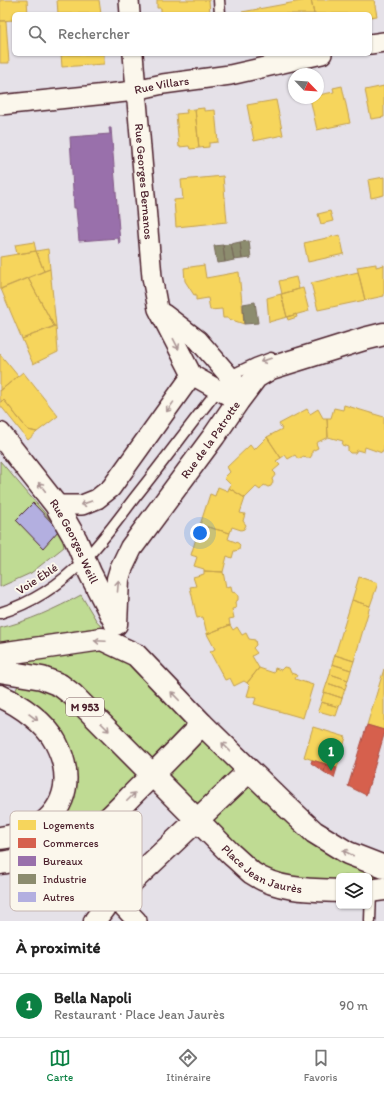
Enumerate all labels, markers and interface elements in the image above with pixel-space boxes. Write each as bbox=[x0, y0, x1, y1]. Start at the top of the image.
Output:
search box bbox=[12, 12, 372, 56]
icon: search bbox=[26, 23, 48, 45]
text: Rechercher bbox=[58, 25, 130, 43]
north arrow bbox=[288, 68, 324, 104]
street label: Rue Villars bbox=[133, 74, 190, 97]
street label: Rue Georges Bernanos bbox=[132, 123, 156, 240]
one-way arrow bbox=[173, 337, 181, 349]
one-way arrow bbox=[260, 357, 273, 364]
street label: Rue de la Patrotte bbox=[178, 398, 243, 481]
one-way arrow bbox=[165, 401, 174, 412]
one-way arrow bbox=[38, 482, 46, 493]
street label: Rue Georges Weill bbox=[47, 496, 102, 587]
one-way arrow bbox=[79, 500, 92, 507]
your location bbox=[190, 523, 210, 543]
street label: Voie Éblé bbox=[14, 560, 60, 597]
one-way arrow bbox=[114, 579, 121, 592]
one-way arrow bbox=[94, 637, 107, 644]
one-way arrow bbox=[170, 691, 180, 701]
road number: M 953 bbox=[66, 698, 104, 716]
one-way arrow bbox=[27, 713, 38, 721]
one-way arrow bbox=[100, 722, 109, 732]
pin: 1 bbox=[318, 738, 344, 771]
one-way arrow bbox=[221, 742, 231, 752]
one-way arrow bbox=[126, 792, 136, 802]
legend bbox=[10, 811, 142, 911]
text: Logements bbox=[43, 819, 95, 832]
text: Commerces bbox=[43, 837, 99, 850]
street label: Place Jean Jaurès bbox=[219, 842, 303, 896]
one-way arrow bbox=[342, 848, 354, 856]
text: Bureaux bbox=[43, 855, 83, 868]
text: Industrie bbox=[43, 873, 87, 886]
map controls bbox=[336, 873, 372, 909]
button: layers bbox=[336, 873, 372, 909]
text: Autres bbox=[43, 891, 75, 904]
text: À proximité bbox=[16, 937, 101, 957]
text: Bella Napoli bbox=[54, 989, 132, 1007]
text: 1 bbox=[26, 998, 32, 1013]
text: 90 m bbox=[339, 998, 368, 1013]
text: Restaurant · Place Jean Jaurès bbox=[54, 1007, 225, 1022]
tab: Carte bbox=[47, 1047, 73, 1084]
tab: Itinéraire bbox=[166, 1047, 211, 1084]
tab: Favoris bbox=[304, 1047, 337, 1084]

